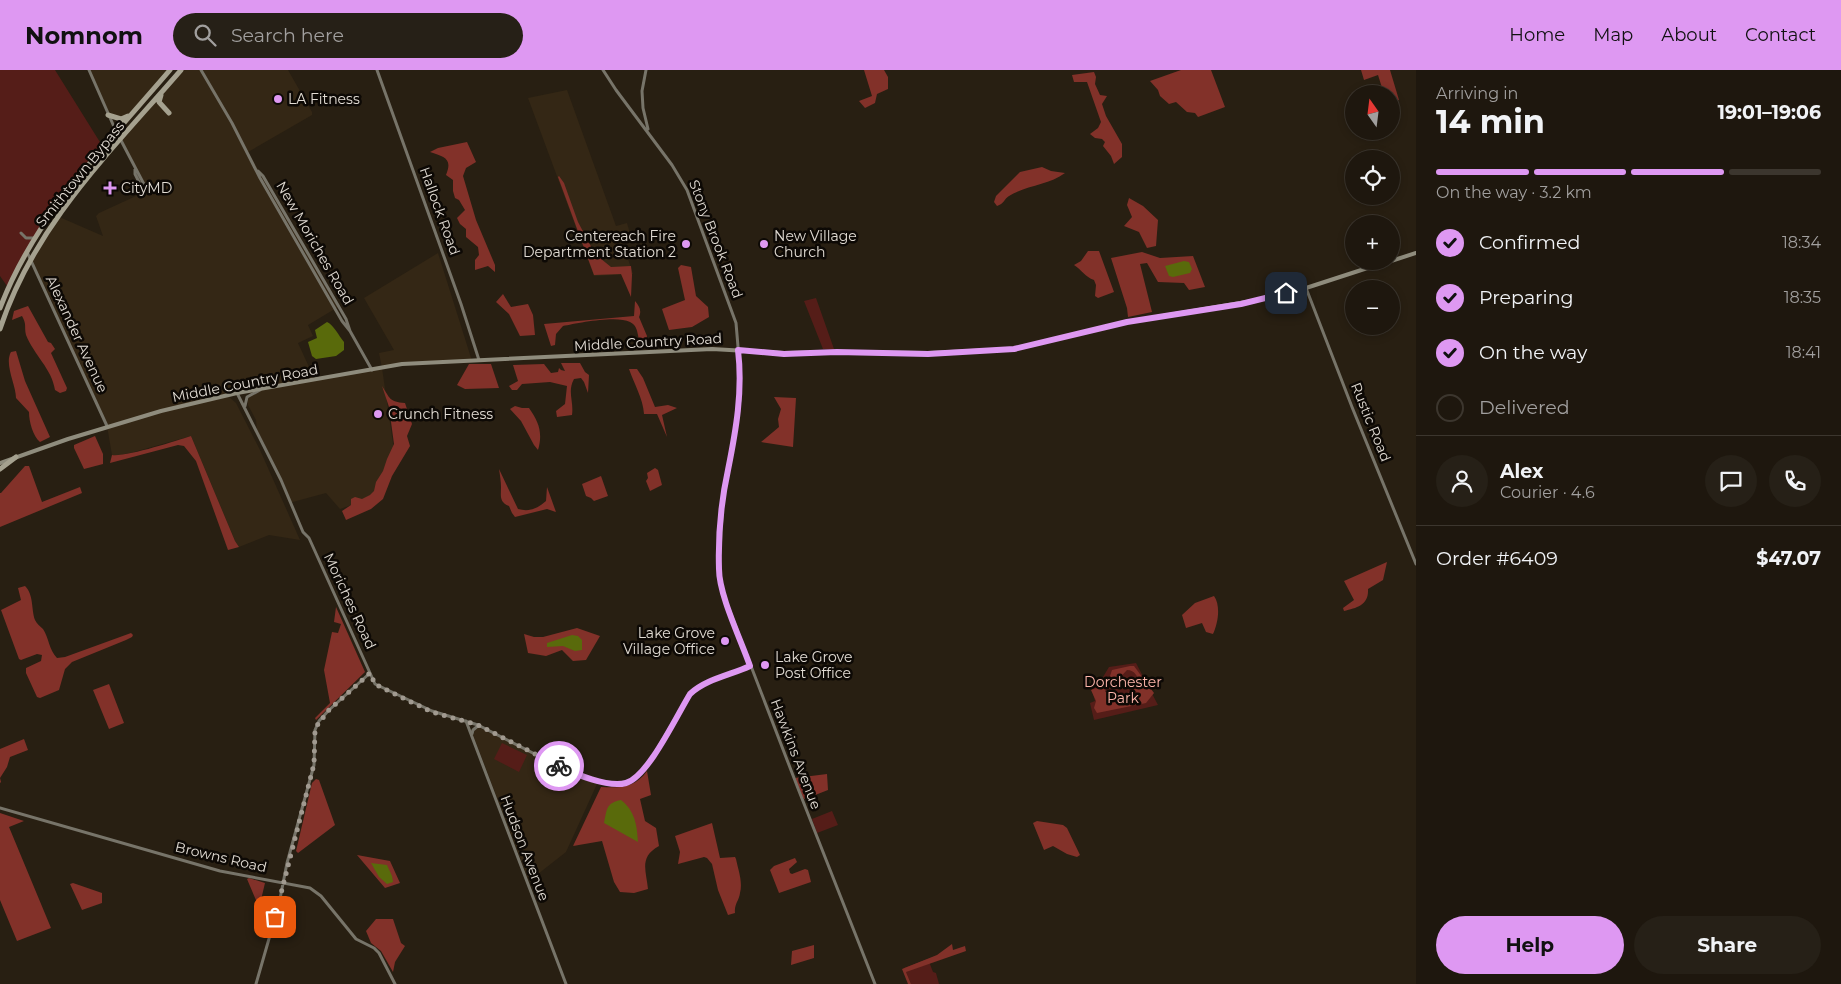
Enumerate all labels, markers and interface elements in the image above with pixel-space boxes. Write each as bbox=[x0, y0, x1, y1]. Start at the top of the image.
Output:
search box bbox=[173, 13, 523, 58]
text: Nomnom bbox=[25, 21, 143, 50]
icon: search bbox=[191, 21, 219, 49]
text: Search here bbox=[231, 24, 344, 47]
text: Home bbox=[1509, 24, 1565, 46]
text: Map bbox=[1593, 24, 1633, 46]
text: About bbox=[1661, 24, 1717, 46]
text: Contact bbox=[1745, 24, 1816, 46]
text: Arriving in bbox=[1436, 84, 1518, 103]
north arrow bbox=[1345, 85, 1400, 140]
map controls bbox=[1345, 85, 1400, 335]
place label: LA Fitness bbox=[288, 90, 360, 108]
marker: LA Fitness bbox=[272, 93, 284, 105]
text: 19:01–19:06 bbox=[1718, 101, 1821, 124]
text: 14 min bbox=[1436, 102, 1545, 141]
street label: Smithtown Bypass bbox=[32, 117, 128, 231]
button: locate bbox=[1345, 150, 1400, 205]
street label: Hallock Road bbox=[416, 165, 464, 257]
street label: Stony Brook Road bbox=[685, 177, 747, 301]
street label: New Moriches Road bbox=[272, 178, 358, 308]
place label: CityMD bbox=[121, 179, 172, 197]
marker: CityMD bbox=[103, 181, 117, 195]
text: On the way · 3.2 km bbox=[1436, 183, 1592, 202]
button: + bbox=[1345, 215, 1400, 270]
place label: Centereach Fire Department Station 2 bbox=[523, 227, 676, 261]
place label: New Village Church bbox=[774, 227, 857, 261]
icon: check bbox=[1436, 229, 1464, 257]
text: Confirmed bbox=[1479, 231, 1580, 254]
text: 18:34 bbox=[1782, 233, 1821, 252]
marker: Centereach Fire Department Station 2 bbox=[680, 238, 692, 250]
marker: New Village Church bbox=[758, 238, 770, 250]
pin bbox=[1265, 272, 1307, 314]
street label: Alexander Avenue bbox=[42, 273, 112, 395]
icon: home bbox=[1272, 279, 1300, 307]
button: − bbox=[1345, 280, 1400, 335]
icon: check bbox=[1436, 284, 1464, 312]
text: Preparing bbox=[1479, 286, 1574, 309]
text: 18:35 bbox=[1784, 288, 1821, 307]
street label: Middle Country Road bbox=[573, 329, 723, 355]
icon: check bbox=[1436, 339, 1464, 367]
text: On the way bbox=[1479, 341, 1587, 364]
text: 18:41 bbox=[1786, 343, 1821, 362]
street label: Middle Country Road bbox=[170, 360, 320, 406]
street label: Rustic Road bbox=[1347, 380, 1395, 464]
text: Delivered bbox=[1479, 396, 1570, 419]
place label: Crunch Fitness bbox=[388, 405, 493, 423]
marker: Crunch Fitness bbox=[372, 408, 384, 420]
button: person bbox=[1436, 455, 1488, 507]
button: chat bbox=[1705, 455, 1757, 507]
button: phone bbox=[1769, 455, 1821, 507]
text: Alex bbox=[1500, 460, 1543, 483]
text: Courier · 4.6 bbox=[1500, 483, 1595, 502]
text: Order #6409 bbox=[1436, 547, 1558, 570]
text: $47.07 bbox=[1756, 547, 1821, 570]
street label: Moriches Road bbox=[320, 550, 380, 652]
place label: Lake Grove Village Office bbox=[623, 624, 715, 658]
marker: Lake Grove Village Office bbox=[719, 635, 731, 647]
place label: Lake Grove Post Office bbox=[775, 648, 852, 682]
marker: Lake Grove Post Office bbox=[759, 659, 771, 671]
park label: Dorchester Park bbox=[1084, 673, 1162, 707]
street label: Hawkins Avenue bbox=[767, 696, 825, 812]
courier bbox=[534, 741, 584, 791]
icon: bike bbox=[545, 752, 573, 780]
street label: Hudson Avenue bbox=[497, 793, 553, 903]
street label: Browns Road bbox=[173, 838, 269, 876]
pin bbox=[254, 896, 296, 938]
icon: bag bbox=[261, 903, 289, 931]
button: Help bbox=[1436, 916, 1624, 974]
button: Share bbox=[1634, 916, 1821, 974]

